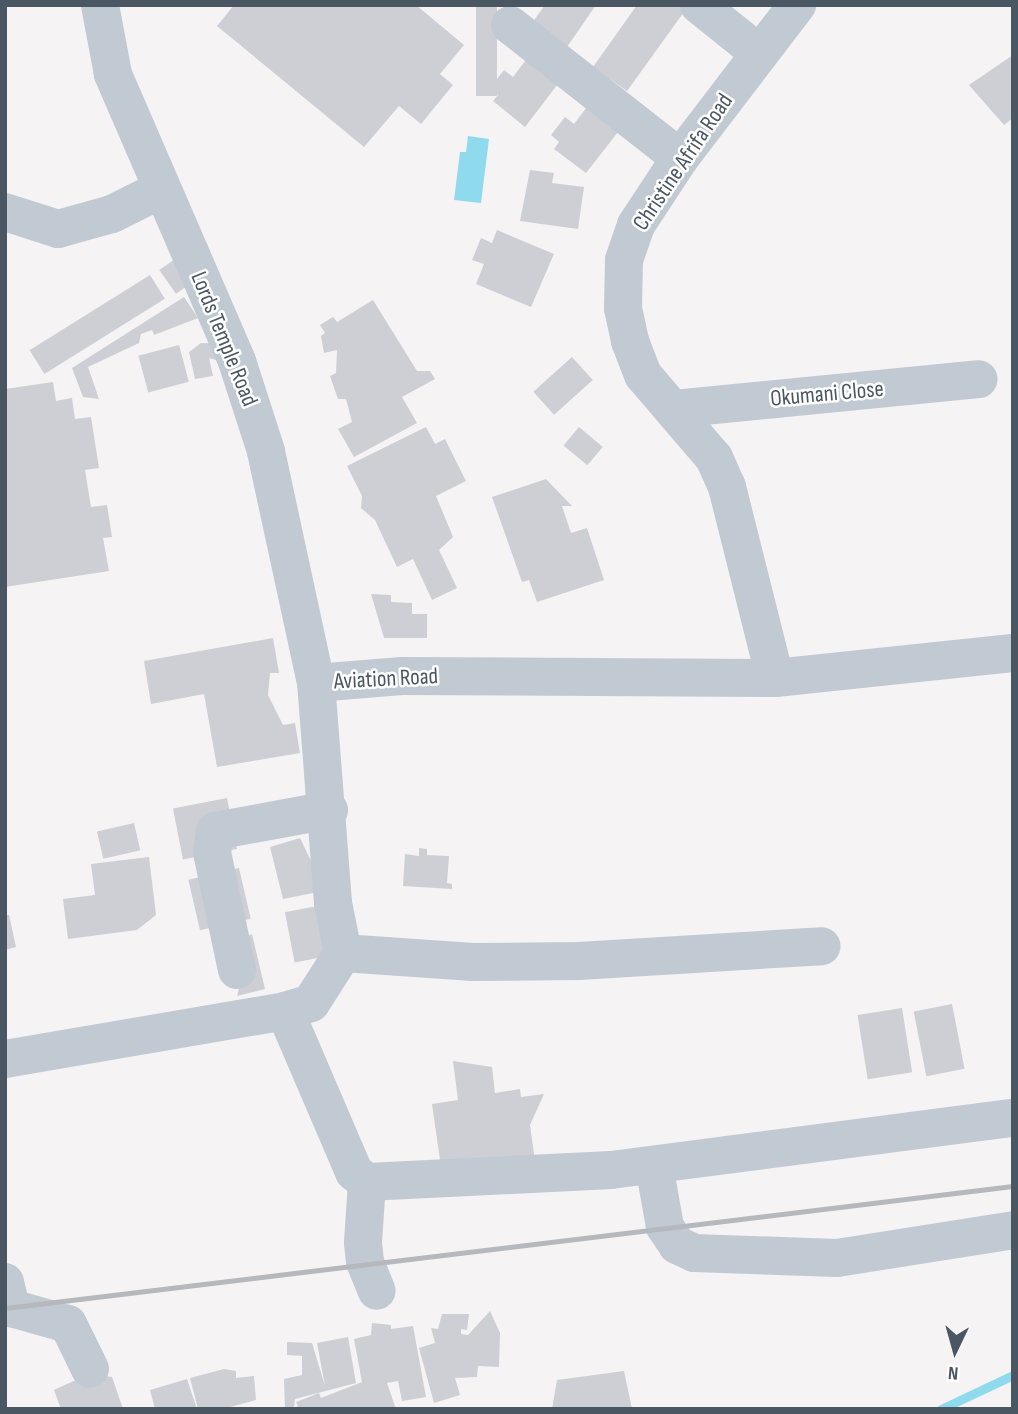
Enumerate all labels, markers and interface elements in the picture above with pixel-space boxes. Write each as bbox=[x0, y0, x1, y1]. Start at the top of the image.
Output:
street label: Christine Afrifa Road bbox=[627, 88, 739, 236]
street label: Lords Temple Road bbox=[185, 268, 263, 410]
street label: Okumani Close bbox=[769, 375, 885, 413]
street label: Aviation Road bbox=[333, 662, 439, 696]
north arrow bbox=[920, 1316, 990, 1386]
text: N bbox=[947, 1361, 959, 1384]

